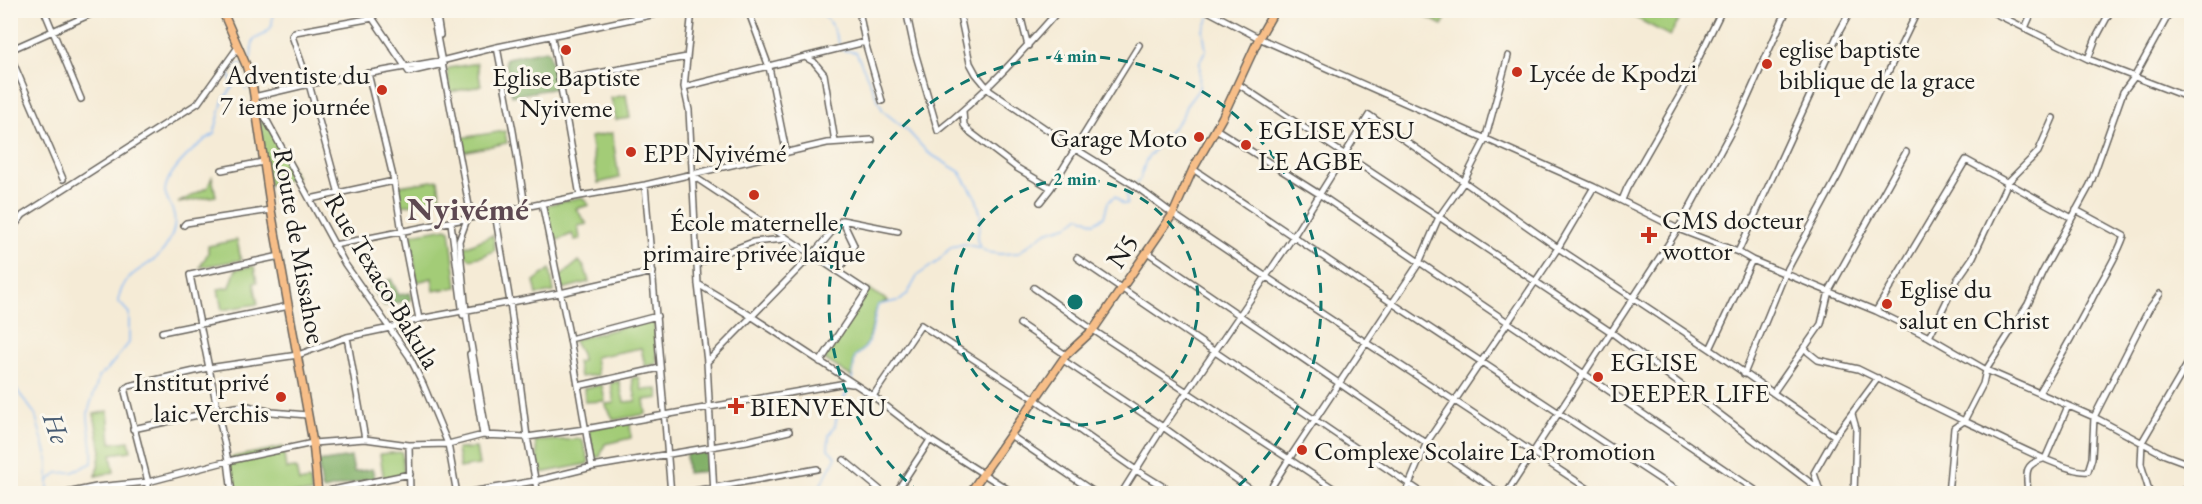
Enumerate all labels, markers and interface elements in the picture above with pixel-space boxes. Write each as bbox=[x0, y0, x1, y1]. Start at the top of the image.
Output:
place label: eglise baptiste biblique de la grace bbox=[1779, 31, 1975, 97]
marker: Eglise Baptiste Nyiveme bbox=[559, 43, 573, 57]
text: 4 min bbox=[1053, 44, 1097, 67]
place label: Lycée de Kpodzi bbox=[1529, 55, 1697, 90]
place label: Adventiste du 7 ieme journée bbox=[220, 57, 370, 123]
marker: eglise baptiste biblique de la grace bbox=[1760, 57, 1774, 71]
place label: Eglise Baptiste Nyiveme bbox=[492, 59, 640, 125]
marker: Lycée de Kpodzi bbox=[1510, 65, 1524, 79]
marker: Adventiste du 7 ieme journée bbox=[375, 83, 389, 97]
place label: EGLISE YESU LE AGBE bbox=[1258, 112, 1414, 178]
place label: Garage Moto bbox=[1050, 120, 1187, 155]
marker: Garage Moto bbox=[1192, 130, 1206, 144]
place label: EPP Nyivémé bbox=[643, 135, 786, 170]
marker: EGLISE YESU LE AGBE bbox=[1239, 138, 1253, 152]
marker: EPP Nyivémé bbox=[624, 145, 638, 159]
street label: Route de Missahoe bbox=[266, 146, 334, 346]
text: 2 min bbox=[1053, 167, 1097, 190]
street label: Rue Texaco-Bakula bbox=[317, 187, 449, 375]
district label: Nyivémé bbox=[407, 187, 529, 230]
marker: École maternelle primaire privée laïque bbox=[747, 188, 761, 202]
place label: CMS docteur wottor bbox=[1662, 202, 1804, 268]
place label: École maternelle primaire privée laïque bbox=[643, 204, 865, 270]
marker: CMS docteur wottor bbox=[1640, 226, 1658, 244]
street label: N5 bbox=[1098, 227, 1146, 275]
place label: Eglise du salut en Christ bbox=[1899, 271, 2050, 337]
centre of rings bbox=[1065, 292, 1085, 312]
marker: Eglise du salut en Christ bbox=[1880, 297, 1894, 311]
place label: EGLISE DEEPER LIFE bbox=[1610, 344, 1770, 410]
place label: Institut privé laic Verchis bbox=[134, 364, 269, 430]
marker: EGLISE DEEPER LIFE bbox=[1591, 370, 1605, 384]
place label: BIENVENU bbox=[750, 389, 886, 424]
marker: Institut privé laic Verchis bbox=[274, 390, 288, 404]
marker: BIENVENU bbox=[727, 397, 745, 415]
water label: He bbox=[35, 407, 79, 449]
place label: Complexe Scolaire La Promotion bbox=[1314, 433, 1656, 468]
marker: Complexe Scolaire La Promotion bbox=[1295, 443, 1309, 457]

